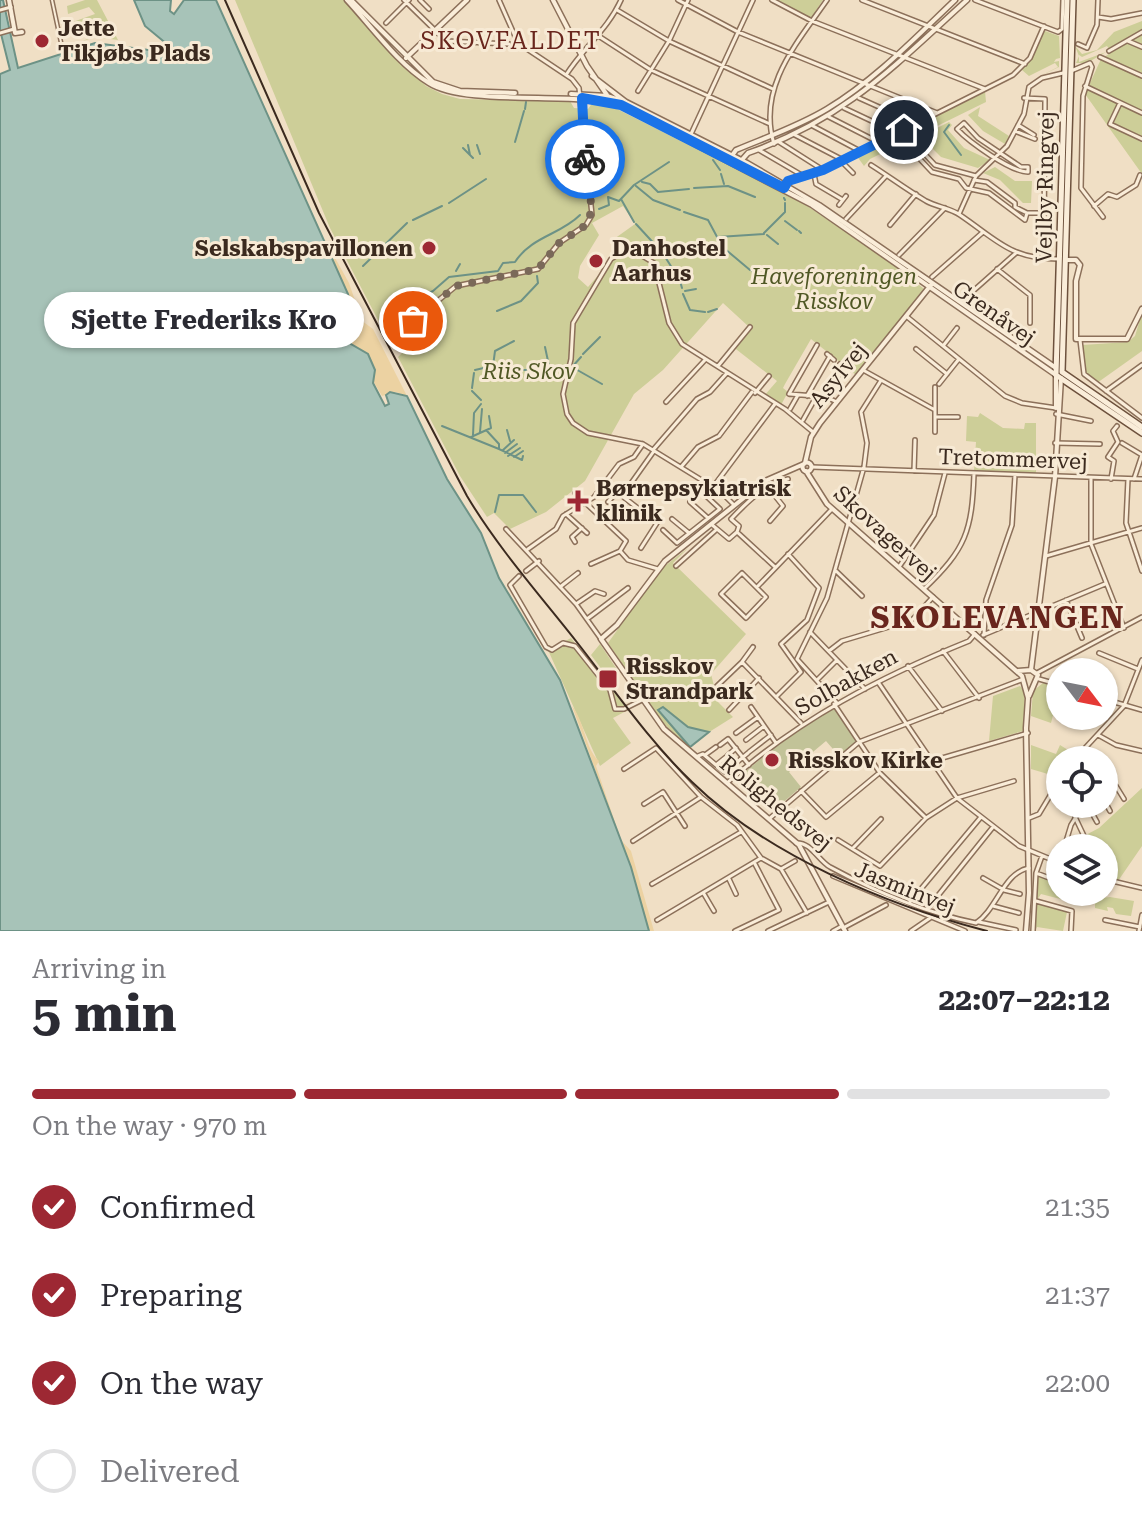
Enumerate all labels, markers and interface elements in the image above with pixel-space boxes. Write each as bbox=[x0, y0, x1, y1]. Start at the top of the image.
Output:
place label: Jette Tikjøbs Plads bbox=[58, 16, 210, 66]
district label: SKOVFALDET bbox=[420, 27, 602, 55]
marker: Jette Tikjøbs Plads bbox=[33, 32, 51, 50]
pin bbox=[870, 96, 938, 164]
icon: home bbox=[882, 108, 926, 152]
street label: Vejlby Ringvej bbox=[1031, 111, 1059, 263]
courier bbox=[545, 119, 625, 199]
icon: bike bbox=[563, 137, 607, 181]
place label: Selskabspavillonen bbox=[195, 236, 413, 261]
place label: Danhostel Aarhus bbox=[612, 236, 726, 286]
marker: Selskabspavillonen bbox=[420, 239, 438, 257]
marker: Danhostel Aarhus bbox=[587, 252, 605, 270]
park label: Haveforeningen Risskov bbox=[750, 264, 917, 314]
street label: Grenåvej bbox=[948, 276, 1040, 350]
pin bbox=[379, 287, 447, 355]
callout: Sjette Frederiks Kro bbox=[45, 293, 365, 349]
icon: bag bbox=[391, 299, 435, 343]
text: Sjette Frederiks Kro bbox=[71, 305, 337, 335]
street label: Asylvej bbox=[804, 337, 872, 413]
park label: Riis Skov bbox=[481, 359, 577, 384]
street label: Tretommervej bbox=[938, 444, 1088, 474]
place label: Børnepsykiatrisk klinik bbox=[596, 476, 791, 526]
street label: Skovagervej bbox=[829, 481, 941, 585]
marker: Børnepsykiatrisk klinik bbox=[567, 490, 589, 512]
district label: SKOLEVANGEN bbox=[870, 600, 1126, 635]
street label: Solbakken bbox=[790, 644, 902, 720]
place label: Risskov Strandpark bbox=[626, 654, 754, 704]
north arrow bbox=[1046, 658, 1118, 730]
map controls bbox=[1046, 658, 1118, 906]
marker: Risskov Strandpark bbox=[597, 668, 619, 690]
button: locate bbox=[1046, 746, 1118, 818]
place label: Risskov Kirke bbox=[788, 748, 943, 773]
street label: Rolighedsvej bbox=[715, 750, 837, 856]
marker: Risskov Kirke bbox=[763, 751, 781, 769]
button: layers bbox=[1046, 834, 1118, 906]
street label: Jasminvej bbox=[851, 857, 959, 919]
text: Arriving in bbox=[32, 954, 166, 984]
text: 22:07–22:12 bbox=[938, 982, 1110, 1017]
text: 5 min bbox=[32, 983, 177, 1044]
text: On the way · 970 m bbox=[32, 1111, 267, 1141]
icon: check bbox=[32, 1185, 76, 1229]
text: Confirmed bbox=[100, 1190, 255, 1225]
text: 21:35 bbox=[1045, 1192, 1110, 1222]
icon: check bbox=[32, 1273, 76, 1317]
text: Preparing bbox=[100, 1278, 242, 1313]
text: 21:37 bbox=[1045, 1280, 1110, 1310]
icon: check bbox=[32, 1361, 76, 1405]
text: On the way bbox=[100, 1366, 263, 1401]
text: 22:00 bbox=[1045, 1368, 1110, 1398]
text: Delivered bbox=[100, 1454, 239, 1489]

